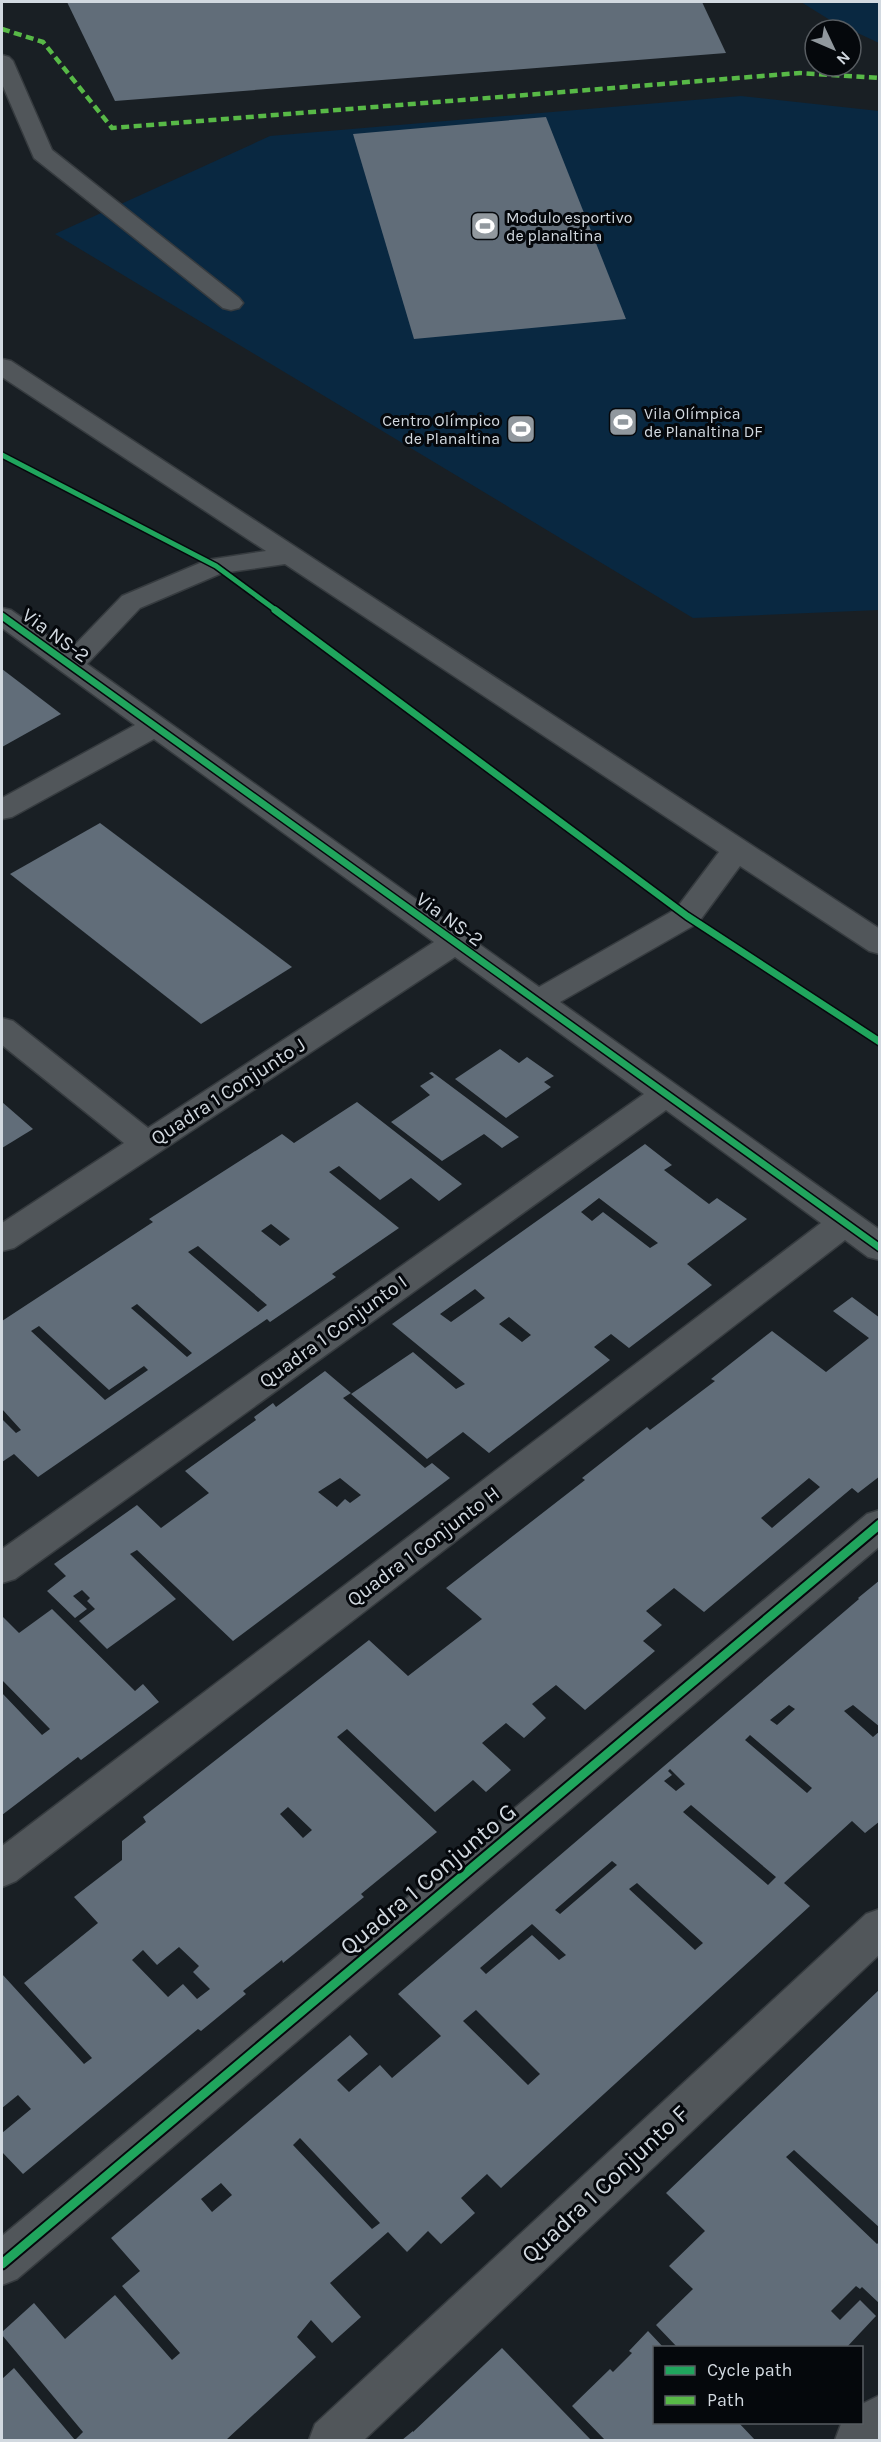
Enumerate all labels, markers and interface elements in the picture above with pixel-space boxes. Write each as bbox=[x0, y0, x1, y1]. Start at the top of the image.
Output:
north arrow bbox=[803, 18, 863, 78]
text: N bbox=[833, 47, 854, 69]
place label: Modulo esportivo de planaltina bbox=[506, 208, 633, 245]
sports icon: Modulo esportivo de planaltina bbox=[469, 210, 501, 242]
place label: Vila Olímpica de Planaltina DF bbox=[644, 404, 763, 441]
sports icon: Vila Olímpica de Planaltina DF bbox=[607, 406, 639, 438]
place label: Centro Olímpico de Planaltina bbox=[382, 411, 500, 448]
sports icon: Centro Olímpico de Planaltina bbox=[505, 413, 537, 445]
street label: Via NS-2 bbox=[18, 603, 94, 667]
street label: Via NS-2 bbox=[412, 887, 488, 951]
street label: Quadra 1 Conjunto J bbox=[147, 1033, 310, 1150]
street label: Quadra 1 Conjunto I bbox=[255, 1270, 412, 1393]
street label: Quadra 1 Conjunto H bbox=[343, 1482, 504, 1611]
street label: Quadra 1 Conjunto G bbox=[334, 1797, 522, 1961]
street label: Quadra 1 Conjunto F bbox=[516, 2099, 694, 2269]
legend bbox=[653, 2346, 863, 2424]
text: Cycle path bbox=[707, 2359, 792, 2381]
text: Path bbox=[707, 2389, 745, 2411]

